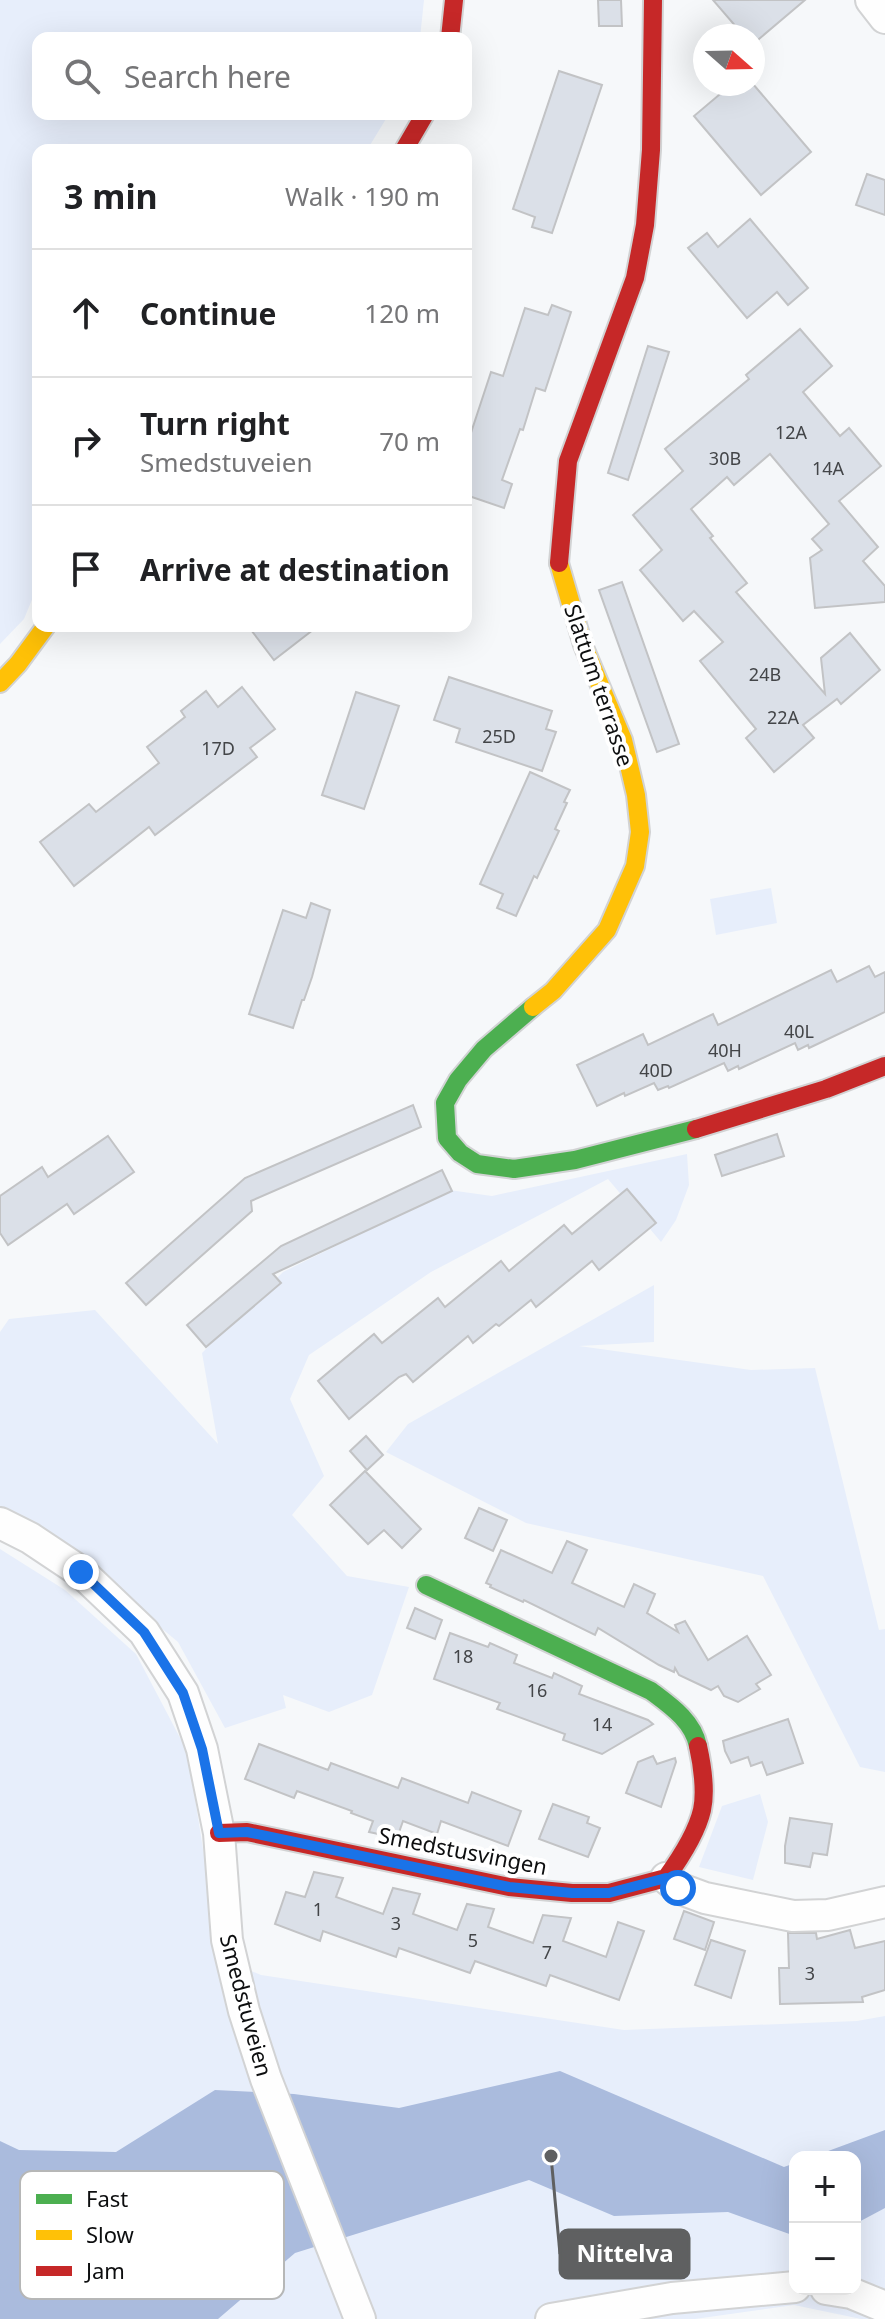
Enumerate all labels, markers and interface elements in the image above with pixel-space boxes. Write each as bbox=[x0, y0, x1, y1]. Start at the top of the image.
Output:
north arrow bbox=[693, 24, 765, 96]
search box bbox=[32, 32, 472, 120]
icon: search bbox=[60, 54, 104, 98]
text: Search here bbox=[124, 56, 291, 97]
text: 3 min bbox=[64, 173, 158, 219]
text: Walk · 190 m bbox=[285, 178, 440, 214]
icon: ahead bbox=[64, 291, 108, 335]
text: Continue bbox=[140, 293, 276, 334]
text: 120 m bbox=[364, 295, 440, 331]
text: Turn right bbox=[140, 403, 290, 444]
icon: right bbox=[64, 419, 108, 463]
house number: 12A bbox=[775, 420, 808, 444]
text: 70 m bbox=[379, 423, 440, 459]
text: Smedstuveien bbox=[140, 444, 312, 480]
house number: 30B bbox=[709, 446, 741, 470]
house number: 14A bbox=[812, 456, 845, 480]
icon: arrive bbox=[64, 547, 108, 591]
text: Arrive at destination bbox=[140, 549, 450, 590]
street label: Slattum terrasse bbox=[558, 600, 642, 770]
house number: 24B bbox=[749, 662, 781, 686]
house number: 22A bbox=[767, 705, 800, 729]
house number: 25D bbox=[482, 724, 516, 748]
house number: 17D bbox=[201, 736, 235, 760]
house number: 40L bbox=[784, 1019, 814, 1043]
house number: 40H bbox=[708, 1038, 742, 1062]
house number: 40D bbox=[639, 1058, 673, 1082]
route end bbox=[63, 1554, 99, 1590]
house number: 18 bbox=[453, 1644, 473, 1668]
house number: 16 bbox=[527, 1678, 547, 1702]
house number: 14 bbox=[592, 1712, 612, 1736]
street label: Smedstusvingen bbox=[376, 1819, 550, 1881]
route start bbox=[660, 1870, 696, 1906]
house number: 1 bbox=[313, 1897, 323, 1921]
house number: 3 bbox=[391, 1911, 401, 1935]
house number: 5 bbox=[468, 1928, 478, 1952]
street label: Smedstuveien bbox=[214, 1931, 280, 2079]
house number: 7 bbox=[542, 1940, 552, 1964]
house number: 3 bbox=[805, 1961, 815, 1985]
map controls bbox=[789, 2151, 861, 2295]
button: + bbox=[789, 2151, 861, 2223]
legend bbox=[20, 2171, 284, 2299]
text: Fast bbox=[86, 2183, 128, 2213]
text: Slow bbox=[86, 2219, 135, 2249]
button: − bbox=[789, 2223, 861, 2295]
callout: Nittelva bbox=[560, 2230, 689, 2278]
text: Nittelva bbox=[576, 2236, 674, 2269]
text: Jam bbox=[84, 2255, 125, 2285]

